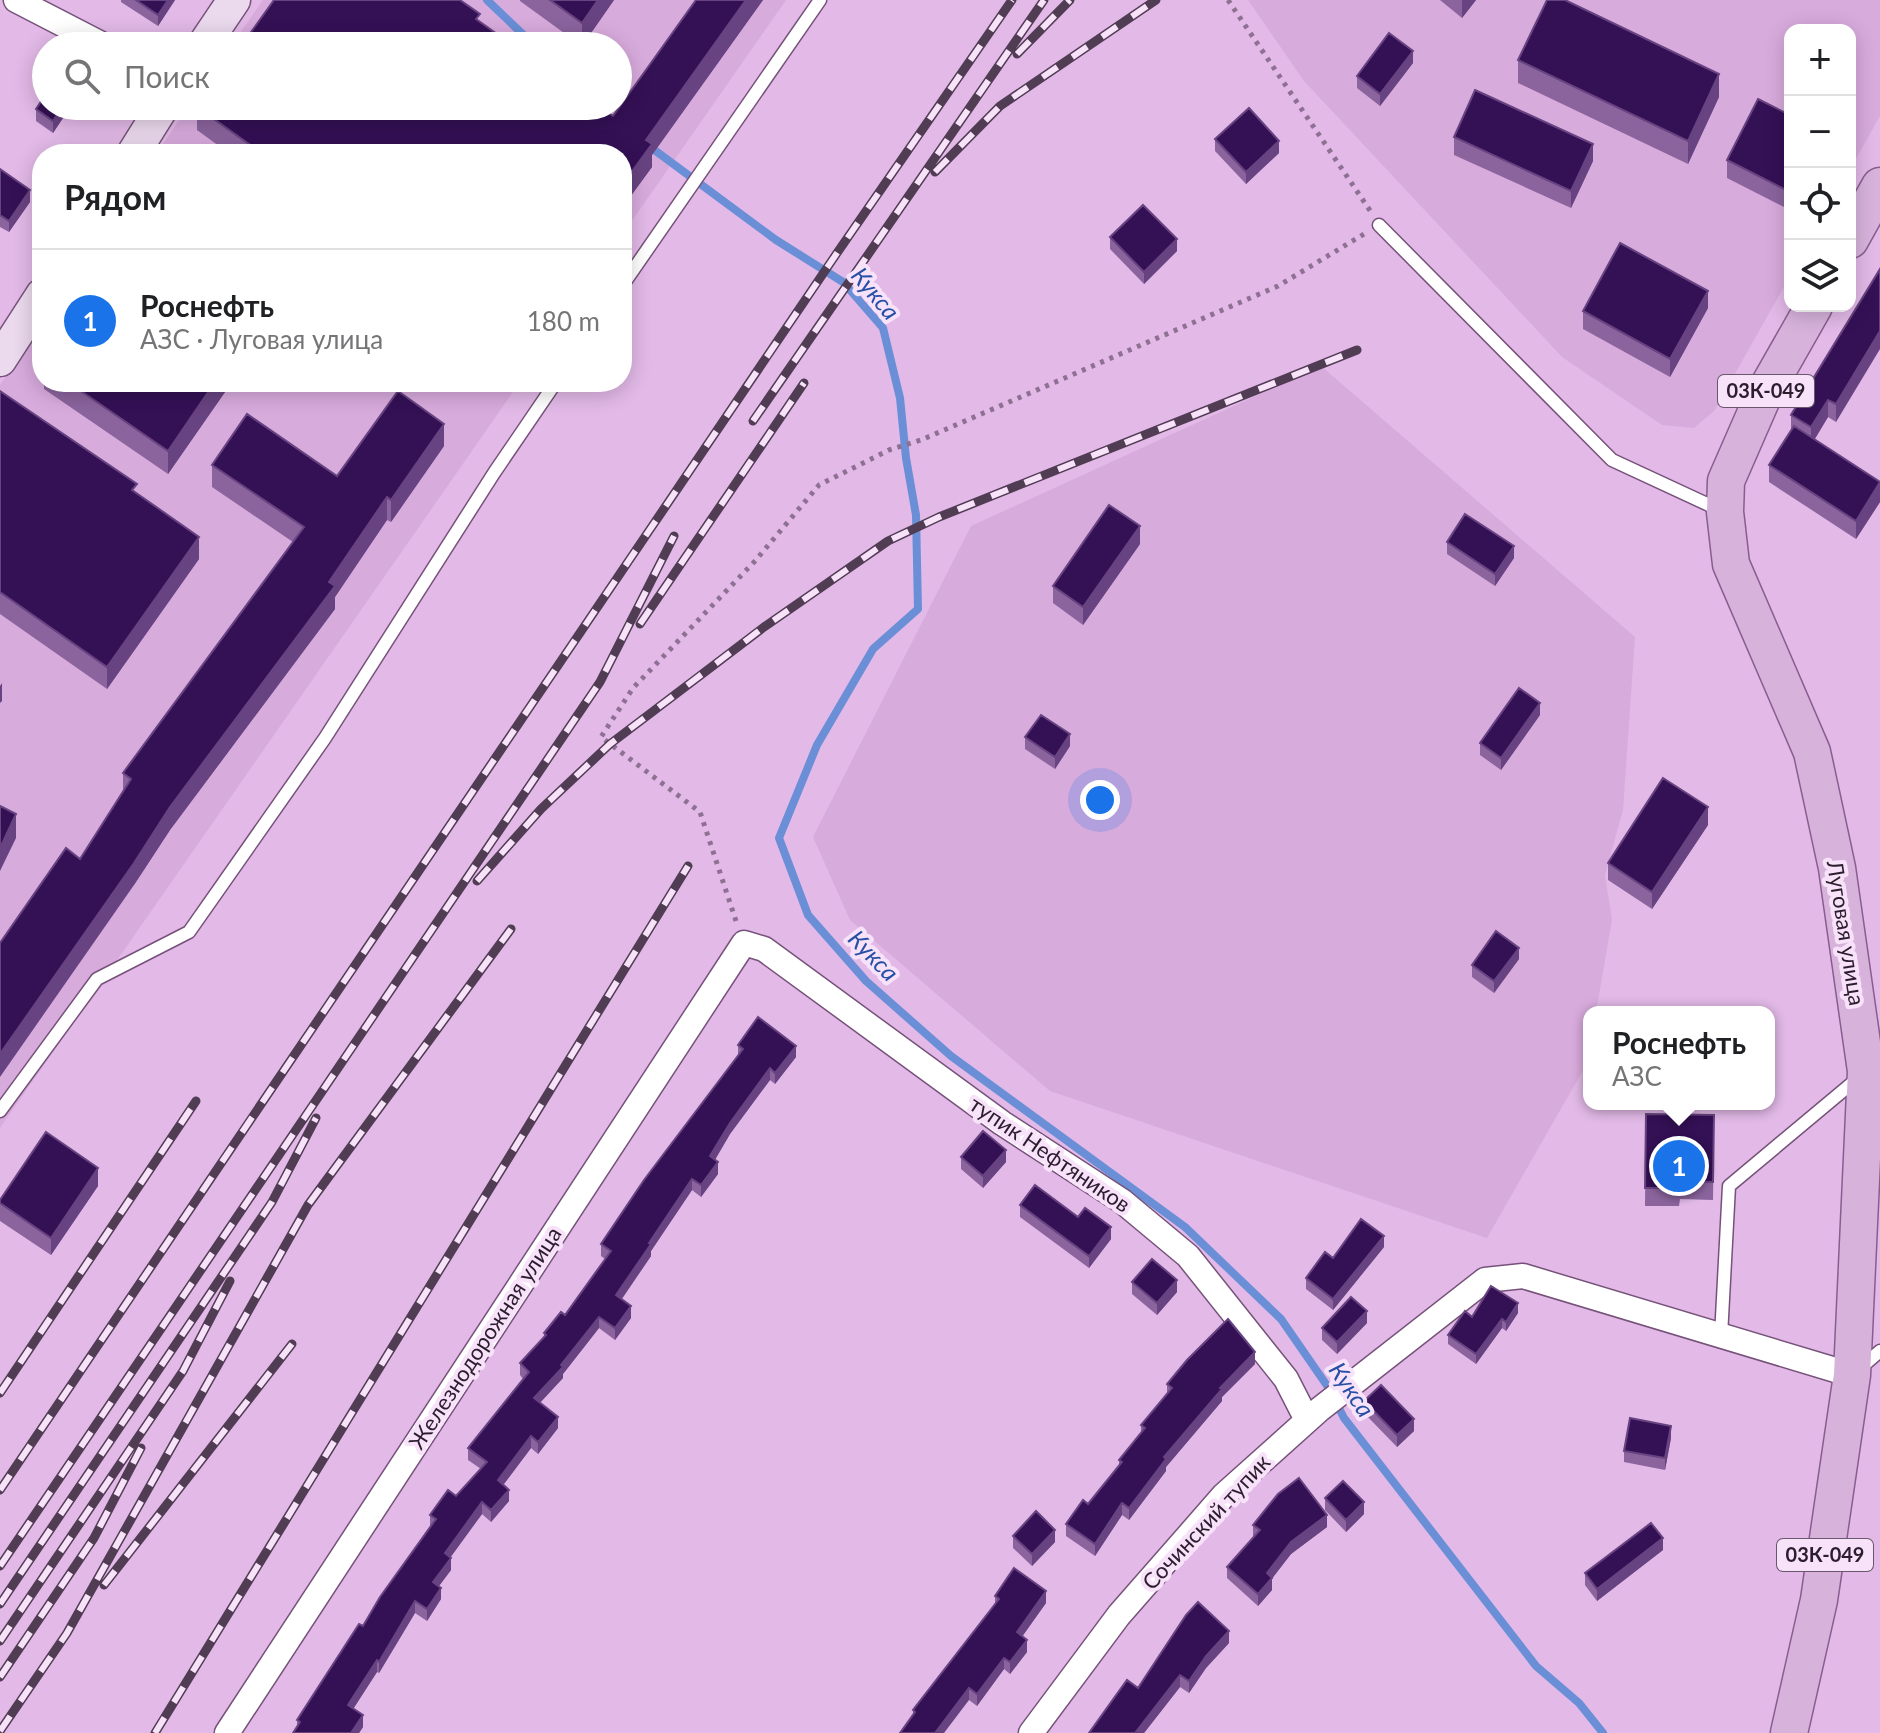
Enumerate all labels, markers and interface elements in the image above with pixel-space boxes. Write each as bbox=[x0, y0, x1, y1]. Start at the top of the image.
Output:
map controls bbox=[1784, 24, 1856, 312]
button: + bbox=[1784, 24, 1856, 96]
search box bbox=[32, 32, 632, 120]
icon: search bbox=[60, 54, 104, 98]
text: Поиск bbox=[124, 58, 210, 94]
button: − bbox=[1784, 96, 1856, 168]
button: locate bbox=[1784, 168, 1856, 240]
text: Рядом bbox=[64, 176, 166, 217]
button: layers bbox=[1784, 240, 1856, 312]
water label: Кукса bbox=[846, 261, 906, 325]
text: Роснефть bbox=[140, 287, 274, 323]
text: 1 bbox=[82, 305, 98, 337]
text: 180 m bbox=[527, 305, 600, 337]
text: АЗС · Луговая улица bbox=[140, 323, 383, 355]
road number: 03К-049 bbox=[1718, 375, 1814, 407]
your location bbox=[1080, 780, 1120, 820]
street label: Луговая улица bbox=[1822, 857, 1871, 1007]
water label: Кукса bbox=[843, 923, 905, 986]
popup bbox=[1583, 1006, 1775, 1110]
text: Роснефть bbox=[1612, 1024, 1746, 1060]
text: АЗС bbox=[1612, 1060, 1662, 1092]
street label: тупик Нефтяников bbox=[965, 1090, 1136, 1218]
pin: 1 bbox=[1653, 1136, 1705, 1196]
street label: Железнодорожная улица bbox=[402, 1221, 567, 1454]
water label: Кукса bbox=[1324, 1356, 1381, 1422]
street label: Сочинский тупик bbox=[1136, 1448, 1276, 1595]
road number: 03К-049 bbox=[1777, 1539, 1873, 1571]

